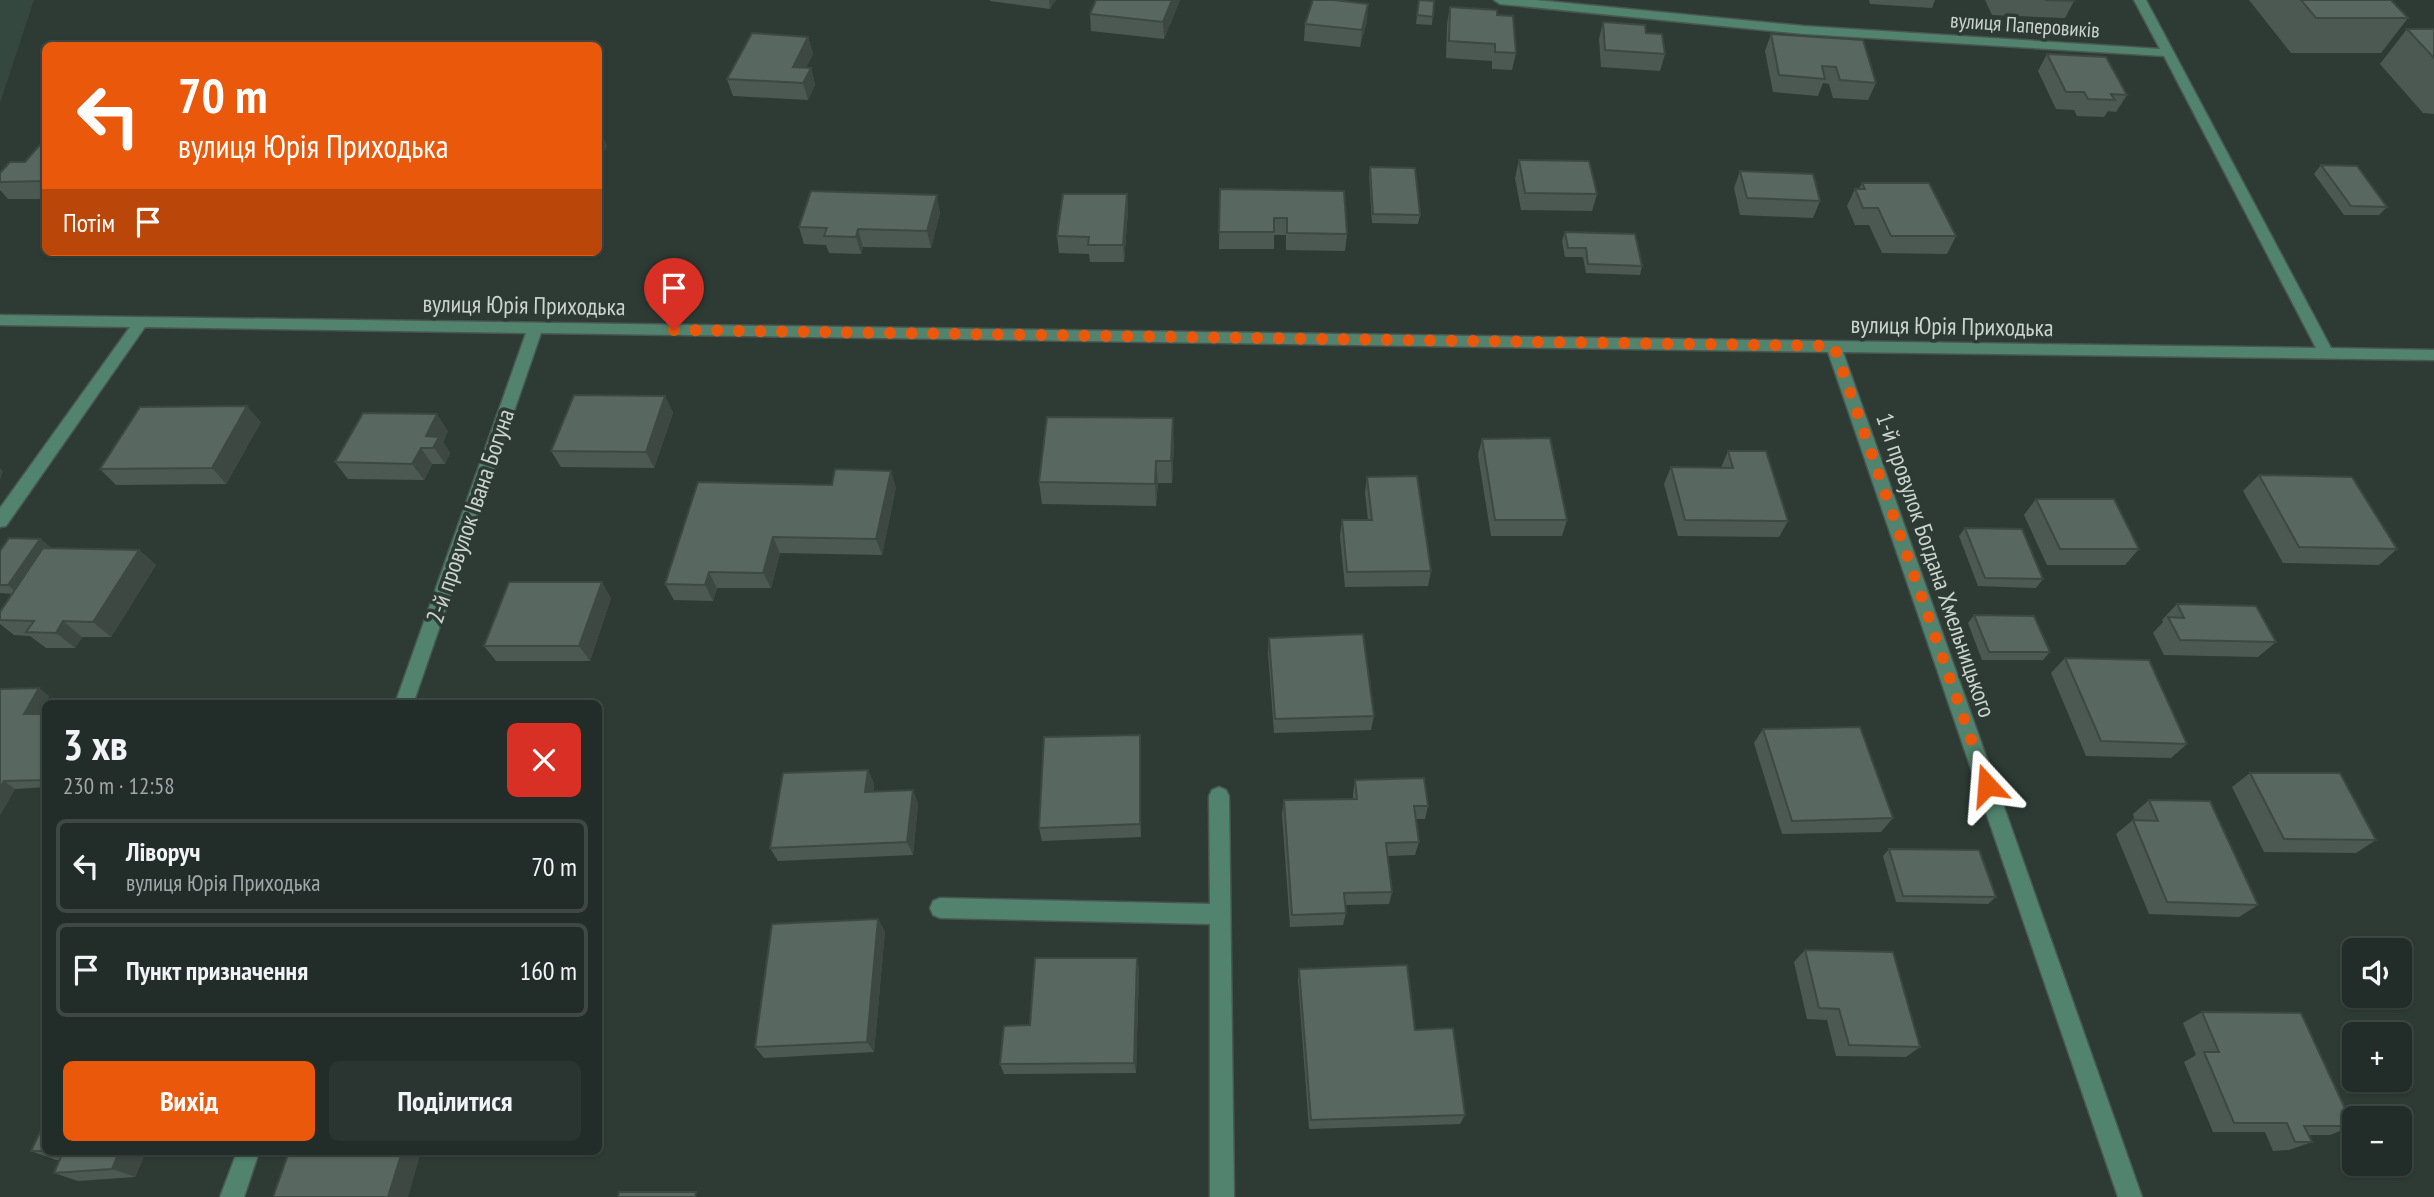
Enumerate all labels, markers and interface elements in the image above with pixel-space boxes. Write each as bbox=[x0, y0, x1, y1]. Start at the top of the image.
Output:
street label: вулиця Паперовиків bbox=[1949, 6, 2101, 44]
text: 70 m bbox=[178, 63, 267, 127]
icon: left bbox=[63, 70, 154, 161]
text: вулиця Юрія Приходька bbox=[178, 125, 449, 167]
icon: arrive bbox=[129, 203, 167, 241]
text: Потім bbox=[63, 206, 115, 239]
pin bbox=[644, 258, 704, 330]
icon: arrive bbox=[655, 269, 693, 307]
street label: вулиця Юрія Приходька bbox=[422, 288, 626, 322]
street label: вулиця Юрія Приходька bbox=[1850, 309, 2054, 343]
street label: 2-й провулок Івана Богуна bbox=[419, 405, 521, 627]
street label: 1-й провулок Богдана Хмельницького bbox=[1869, 409, 2003, 721]
text: 3 хв bbox=[63, 717, 128, 772]
button: close bbox=[507, 723, 581, 797]
position arrow bbox=[1950, 748, 2024, 822]
text: 230 m · 12:58 bbox=[63, 771, 175, 800]
text: Ліворуч bbox=[126, 835, 200, 868]
icon: left bbox=[67, 847, 105, 885]
text: 70 m bbox=[531, 850, 577, 883]
text: вулиця Юрія Приходька bbox=[126, 868, 320, 897]
map controls bbox=[2342, 938, 2412, 1176]
button: sound bbox=[2342, 938, 2412, 1008]
icon: arrive bbox=[67, 951, 105, 989]
text: Пункт призначення bbox=[126, 954, 308, 987]
text: 160 m bbox=[519, 954, 577, 987]
button: + bbox=[2342, 1022, 2412, 1092]
button: Вихід bbox=[63, 1061, 315, 1141]
button: Поділитися bbox=[329, 1061, 581, 1141]
button: − bbox=[2342, 1106, 2412, 1176]

